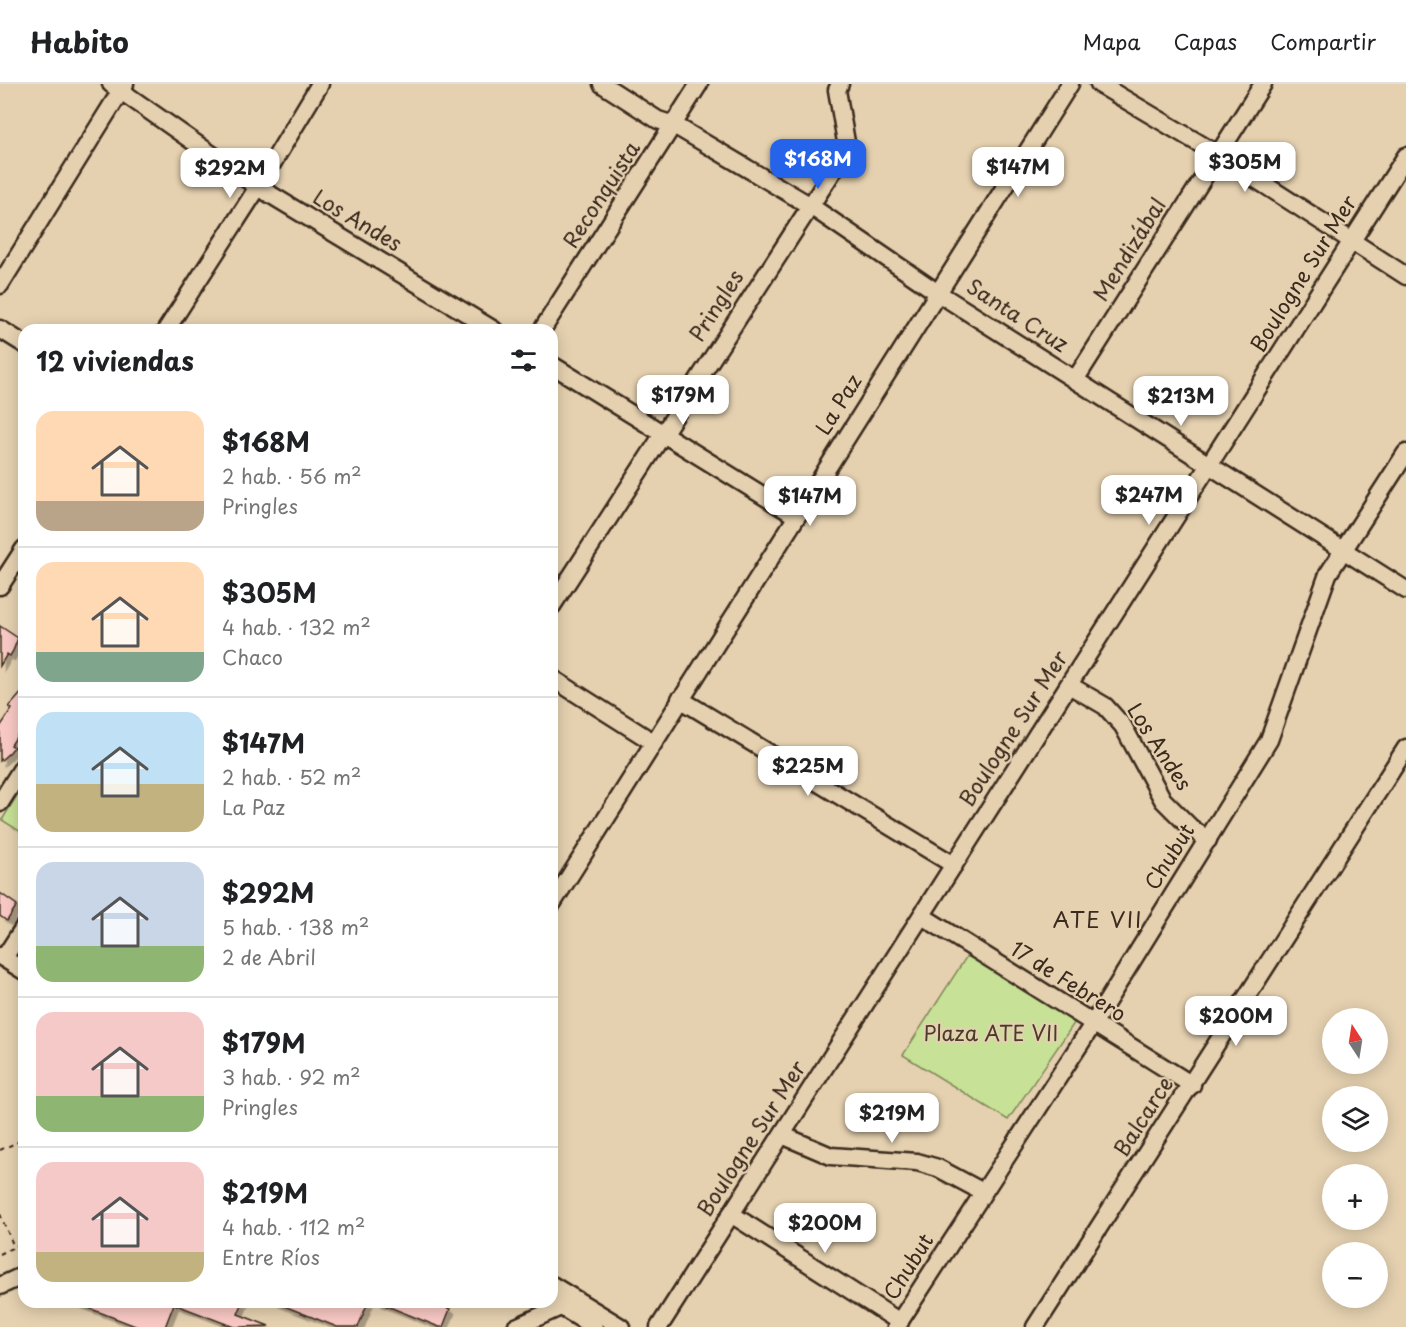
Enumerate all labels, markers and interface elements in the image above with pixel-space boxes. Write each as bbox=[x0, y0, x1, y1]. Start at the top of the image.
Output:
text: Habito bbox=[30, 20, 129, 63]
text: Mapa bbox=[1083, 25, 1141, 57]
text: Capas bbox=[1174, 25, 1237, 57]
text: Compartir bbox=[1270, 25, 1376, 57]
street label: Reconquista bbox=[554, 134, 647, 254]
pin: $168M bbox=[776, 139, 860, 190]
pin: $305M bbox=[1203, 142, 1287, 193]
text: $168M bbox=[784, 143, 852, 173]
text: $305M bbox=[1209, 146, 1281, 176]
pin: $147M bbox=[976, 147, 1060, 198]
pin: $292M bbox=[188, 148, 272, 199]
text: $147M bbox=[986, 151, 1050, 181]
text: $292M bbox=[194, 152, 266, 182]
street label: Los Andes bbox=[307, 180, 409, 258]
street label: Boulogne Sur Mer bbox=[1241, 188, 1364, 358]
street label: Mendizábal bbox=[1084, 191, 1173, 307]
street label: Pringles bbox=[680, 263, 750, 347]
street label: Santa Cruz bbox=[961, 270, 1075, 359]
text: 12 viviendas bbox=[36, 341, 194, 380]
icon: filters bbox=[507, 344, 540, 377]
street label: La Paz bbox=[806, 367, 868, 440]
pin: $179M bbox=[641, 375, 725, 426]
pin: $213M bbox=[1139, 376, 1223, 427]
text: $179M bbox=[651, 379, 715, 409]
text: $213M bbox=[1147, 380, 1215, 410]
text: $168M bbox=[222, 422, 310, 461]
icon: home bbox=[84, 435, 156, 507]
text: 2 hab. · 56 m² bbox=[222, 461, 362, 491]
pin: $247M bbox=[1107, 475, 1191, 526]
pin: $147M bbox=[768, 476, 852, 527]
text: $247M bbox=[1115, 479, 1183, 509]
text: $147M bbox=[778, 480, 842, 510]
text: Pringles bbox=[222, 491, 298, 521]
text: $305M bbox=[222, 573, 317, 612]
icon: home bbox=[84, 586, 156, 658]
text: 4 hab. · 132 m² bbox=[222, 612, 371, 642]
text: Chaco bbox=[222, 642, 283, 672]
street label: Boulogne Sur Mer bbox=[950, 644, 1075, 812]
street label: Los Andes bbox=[1120, 696, 1201, 796]
text: $147M bbox=[222, 723, 305, 762]
icon: home bbox=[84, 736, 156, 808]
pin: $225M bbox=[766, 746, 850, 797]
text: $225M bbox=[772, 750, 844, 780]
text: 2 hab. · 52 m² bbox=[222, 762, 361, 792]
text: La Paz bbox=[222, 792, 285, 822]
street label: Chubut bbox=[1135, 816, 1201, 895]
text: $292M bbox=[222, 873, 314, 912]
icon: home bbox=[84, 886, 156, 958]
district label: ATE VII bbox=[1053, 902, 1143, 935]
text: 5 hab. · 138 m² bbox=[222, 912, 369, 942]
street label: 17 de Febrero bbox=[1005, 932, 1133, 1029]
text: 2 de Abril bbox=[222, 942, 316, 972]
pin: $200M bbox=[1194, 996, 1278, 1047]
text: $200M bbox=[1199, 1000, 1273, 1030]
north arrow bbox=[1322, 1008, 1388, 1074]
map controls bbox=[1322, 1008, 1388, 1308]
park label: Plaza ATE VII bbox=[924, 1016, 1058, 1048]
text: $179M bbox=[222, 1023, 305, 1062]
icon: home bbox=[84, 1036, 156, 1108]
street label: Boulogne Sur Mer bbox=[688, 1054, 813, 1222]
text: 3 hab. · 92 m² bbox=[222, 1062, 361, 1092]
street label: Balcarce bbox=[1105, 1070, 1180, 1162]
button: layers bbox=[1322, 1086, 1388, 1152]
text: Pringles bbox=[222, 1092, 298, 1122]
pin: $219M bbox=[850, 1093, 934, 1144]
text: $219M bbox=[859, 1097, 925, 1127]
button: + bbox=[1322, 1164, 1388, 1230]
text: $219M bbox=[222, 1173, 308, 1212]
icon: home bbox=[84, 1186, 156, 1258]
pin: $200M bbox=[783, 1203, 867, 1254]
text: $200M bbox=[788, 1207, 862, 1237]
text: 4 hab. · 112 m² bbox=[222, 1212, 365, 1242]
street label: Chubut bbox=[874, 1226, 940, 1305]
text: Entre Ríos bbox=[222, 1242, 320, 1272]
button: − bbox=[1322, 1242, 1388, 1308]

